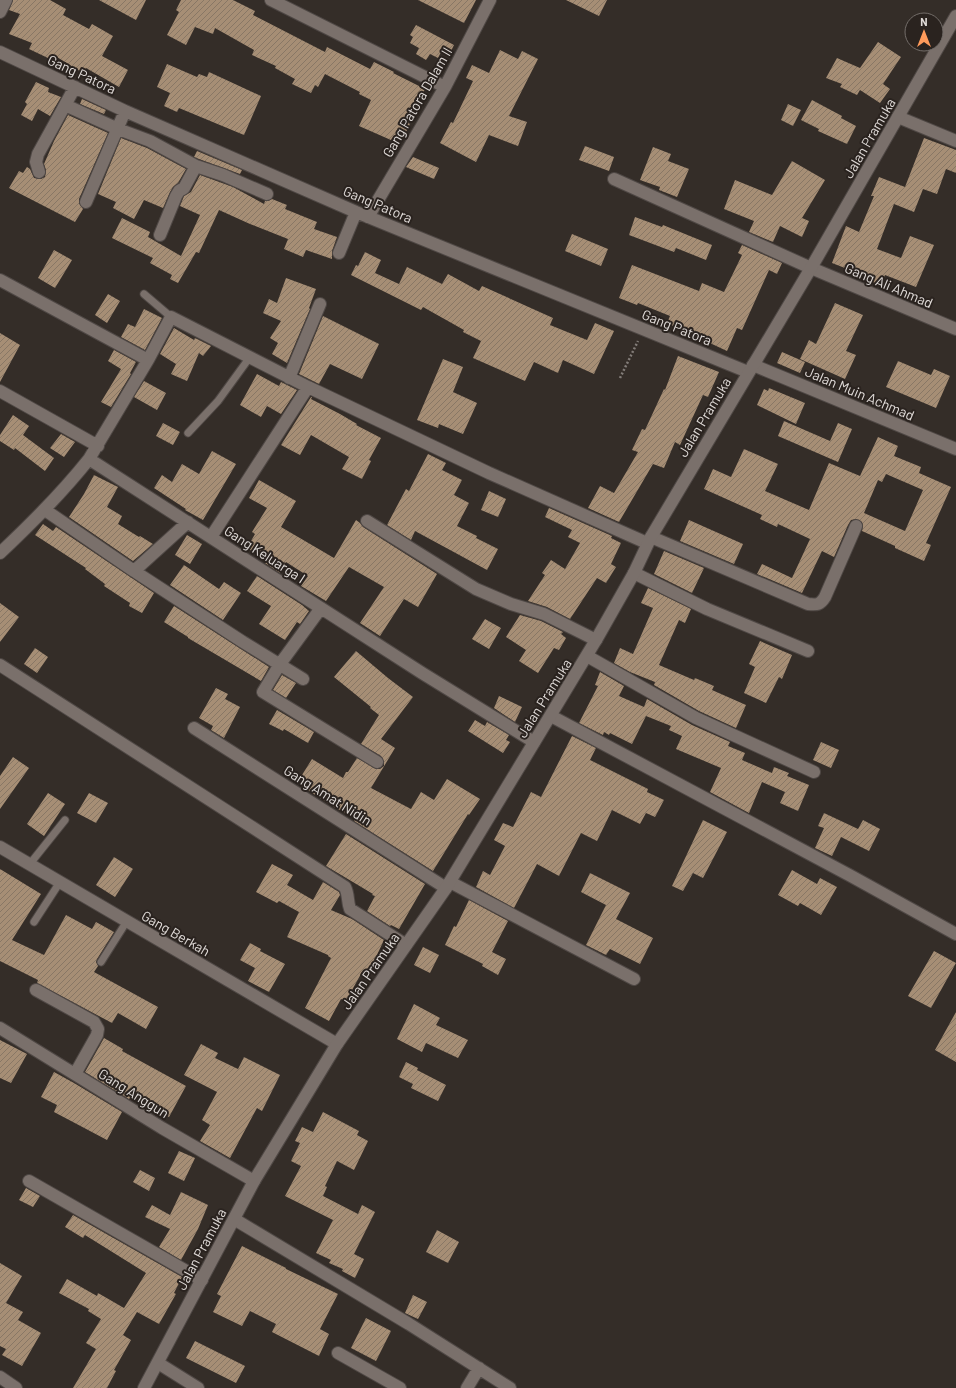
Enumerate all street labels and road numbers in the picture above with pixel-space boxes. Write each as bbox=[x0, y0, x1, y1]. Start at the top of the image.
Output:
street label: Gang Patora Dalam II bbox=[379, 44, 455, 160]
street label: Gang Patora bbox=[45, 51, 119, 97]
street label: Jalan Pramuka bbox=[839, 95, 899, 181]
street label: Gang Patora bbox=[341, 182, 415, 226]
street label: Gang Ali Ahmad bbox=[842, 259, 936, 311]
street label: Gang Patora bbox=[640, 305, 714, 349]
street label: Jalan Muin Achmad bbox=[803, 362, 917, 424]
street label: Jalan Pramuka bbox=[674, 374, 734, 460]
street label: Gang Keluarga I bbox=[221, 522, 309, 586]
street label: Jalan Pramuka bbox=[513, 656, 575, 740]
street label: Gang Amat Nidin bbox=[281, 761, 375, 829]
street label: Gang Berkah bbox=[139, 907, 213, 959]
street label: Jalan Pramuka bbox=[337, 929, 403, 1013]
street label: Gang Anggun bbox=[96, 1065, 172, 1121]
street label: Jalan Pramuka bbox=[172, 1205, 230, 1293]

